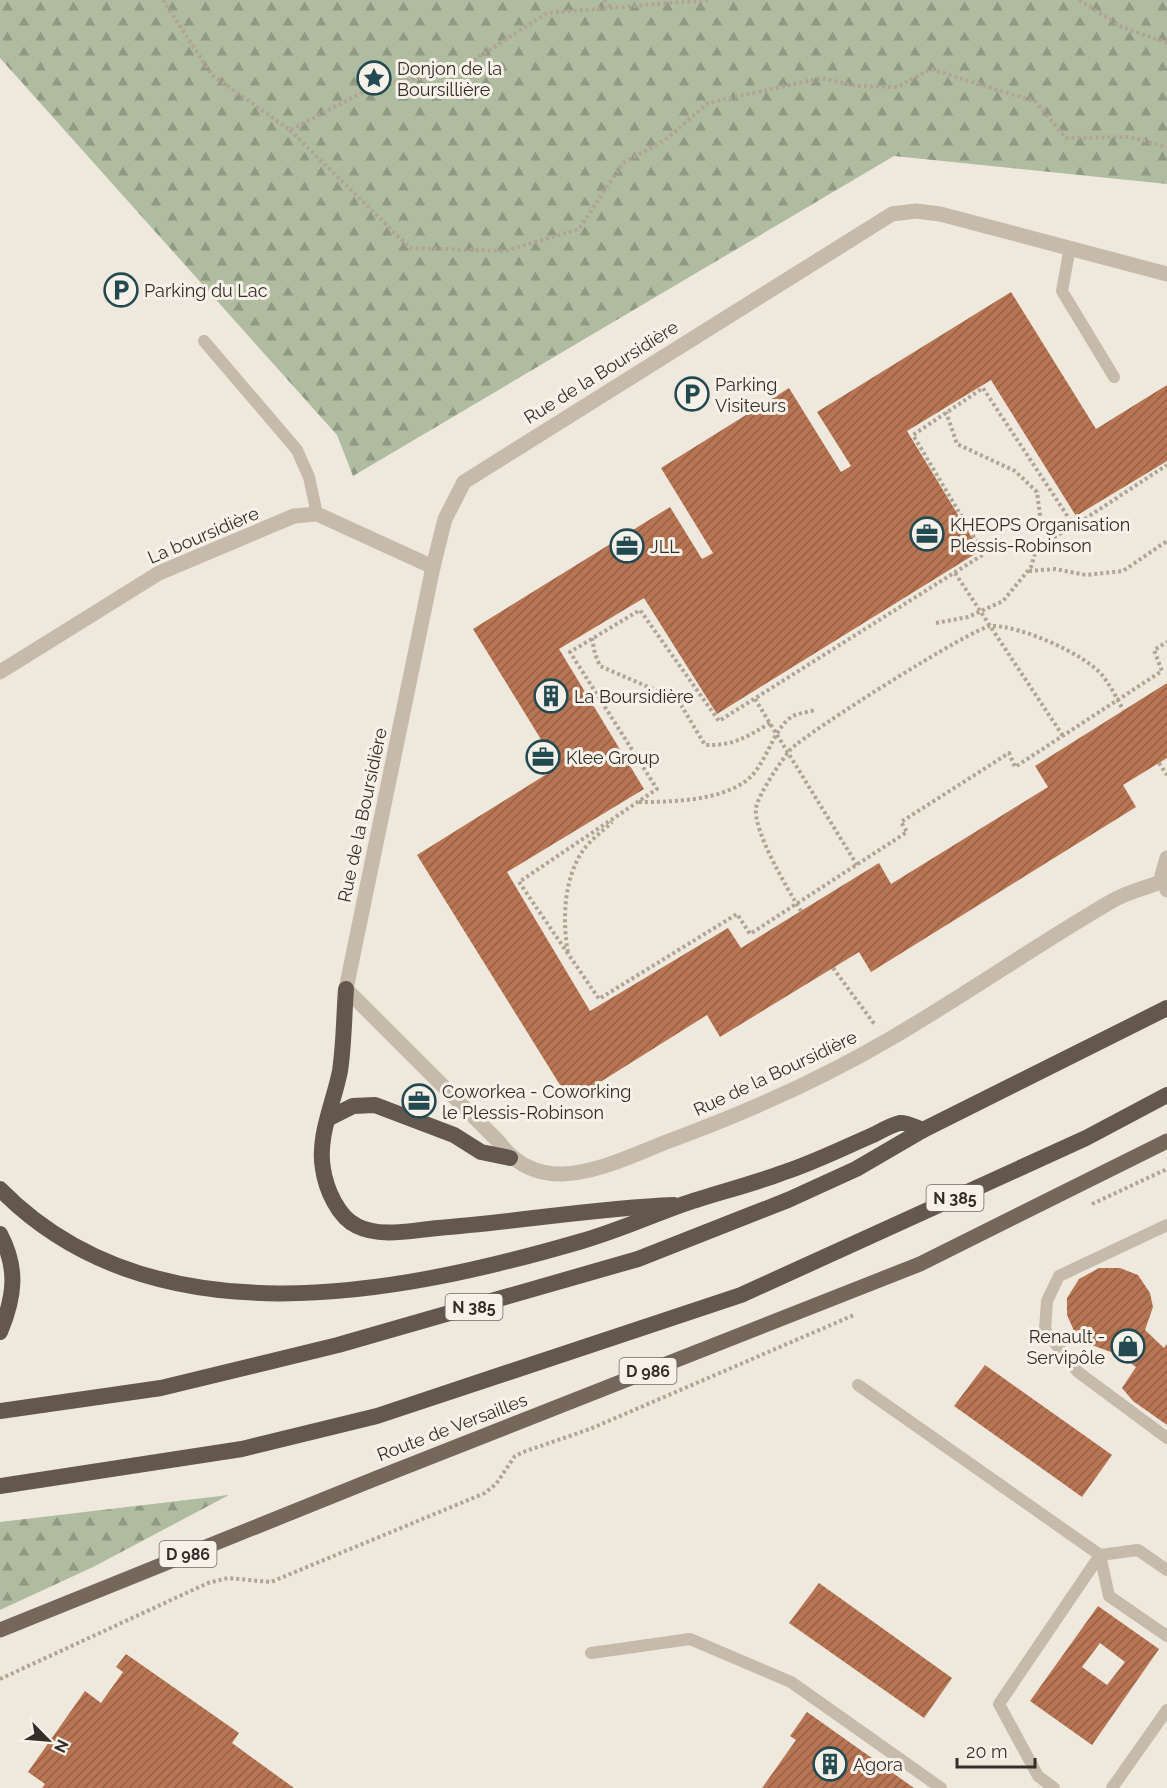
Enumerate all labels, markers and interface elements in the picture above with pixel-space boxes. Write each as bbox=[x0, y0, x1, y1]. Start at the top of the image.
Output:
place label: Donjon de la Boursillière bbox=[397, 58, 502, 100]
place icon: Donjon de la Boursillière bbox=[356, 60, 392, 96]
parking icon: Parking du Lac bbox=[103, 272, 139, 308]
place label: Parking du Lac bbox=[144, 280, 268, 301]
street label: Rue de la Boursidière bbox=[520, 316, 682, 428]
place label: Parking Visiteurs bbox=[715, 374, 786, 416]
parking icon: Parking Visiteurs bbox=[674, 376, 710, 412]
street label: La boursidière bbox=[144, 502, 262, 568]
place label: KHEOPS Organisation Plessis-Robinson bbox=[950, 514, 1130, 556]
office icon: KHEOPS Organisation Plessis-Robinson bbox=[909, 516, 945, 552]
office icon: JLL bbox=[609, 528, 645, 564]
place label: JLL bbox=[650, 536, 680, 557]
building icon: La Boursidière bbox=[533, 678, 569, 714]
place label: La Boursidière bbox=[574, 686, 694, 707]
street label: Rue de la Boursidière bbox=[333, 725, 391, 904]
office icon: Klee Group bbox=[525, 739, 561, 775]
place label: Klee Group bbox=[566, 747, 660, 768]
street label: Rue de la Boursidière bbox=[690, 1026, 860, 1120]
place label: Coworkea - Coworking le Plessis-Robinson bbox=[442, 1081, 631, 1123]
office icon: Coworkea - Coworking le Plessis-Robinson bbox=[401, 1083, 437, 1119]
road number: N 385 bbox=[926, 1185, 984, 1211]
road number: N 385 bbox=[446, 1294, 502, 1320]
place label: Renault - Servipôle bbox=[1026, 1326, 1105, 1368]
shop icon: Renault - Servipôle bbox=[1110, 1328, 1146, 1364]
road number: D 986 bbox=[620, 1358, 676, 1384]
street label: Route de Versailles bbox=[374, 1389, 530, 1465]
road number: D 986 bbox=[160, 1541, 216, 1567]
north arrow bbox=[18, 1710, 78, 1770]
scale bar bbox=[957, 1731, 1035, 1769]
text: N bbox=[50, 1737, 72, 1756]
text: 20 m bbox=[966, 1741, 1008, 1762]
building icon: Agora bbox=[812, 1746, 848, 1782]
place label: Agora bbox=[853, 1754, 903, 1775]

